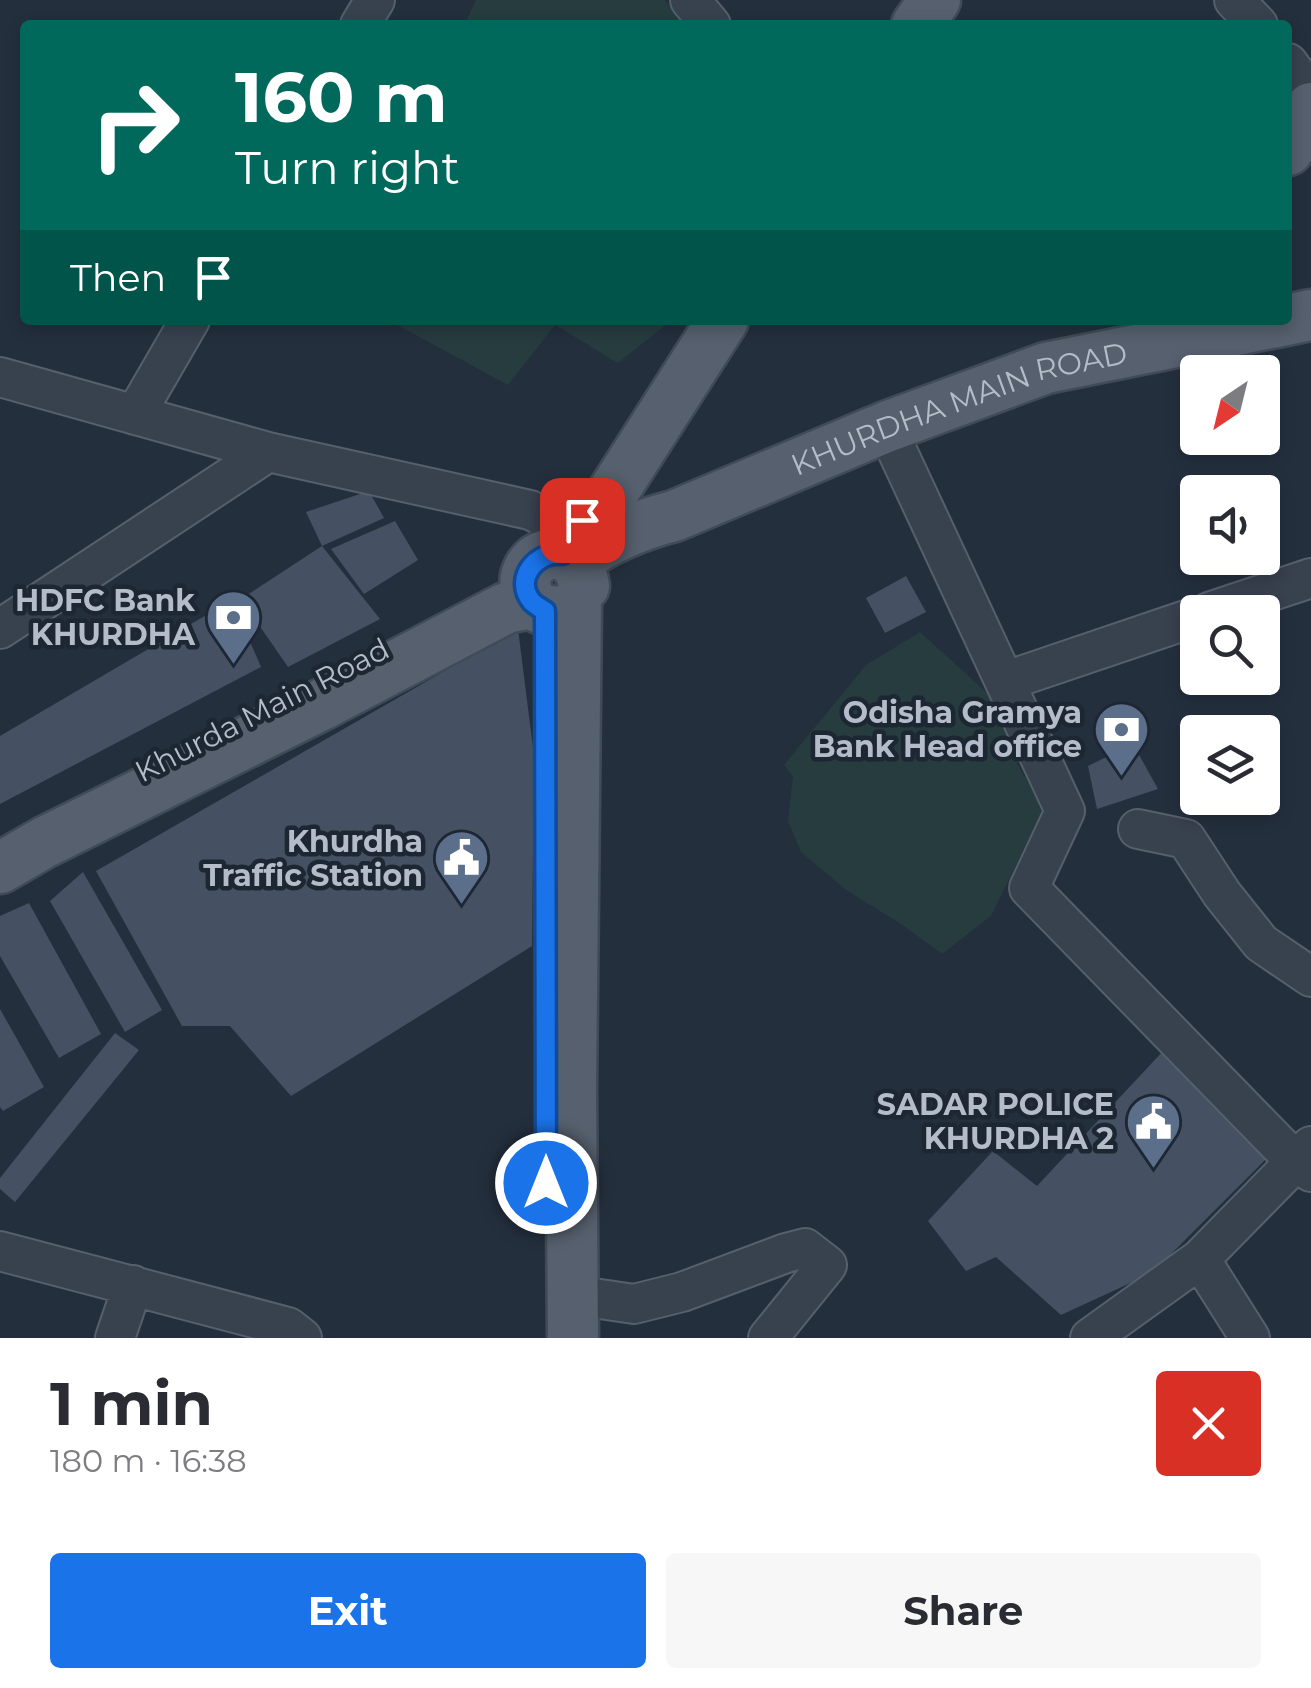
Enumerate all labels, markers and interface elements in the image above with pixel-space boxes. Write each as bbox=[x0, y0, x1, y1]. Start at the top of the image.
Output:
text: 160 m bbox=[235, 54, 448, 140]
icon: right bbox=[70, 60, 200, 190]
text: Turn right bbox=[235, 140, 460, 195]
icon: arrive bbox=[186, 250, 241, 305]
text: Then bbox=[70, 254, 166, 301]
street label: KHURDHA MAIN ROAD bbox=[785, 334, 1130, 483]
north arrow bbox=[1180, 355, 1280, 455]
map controls bbox=[1180, 355, 1280, 815]
button: sound bbox=[1180, 475, 1280, 575]
pin bbox=[540, 478, 625, 563]
icon: arrive bbox=[555, 493, 610, 548]
place label: HDFC Bank KHURDHA bbox=[15, 582, 196, 653]
bank icon: HDFC Bank KHURDHA bbox=[204, 587, 264, 666]
button: search bbox=[1180, 595, 1280, 695]
street label: Khurda Main Road bbox=[129, 630, 395, 790]
place label: Odisha Gramya Bank Head office bbox=[813, 694, 1082, 765]
bank icon: Odisha Gramya Bank Head office bbox=[1091, 699, 1151, 778]
button: layers bbox=[1180, 715, 1280, 815]
place label: Khurdha Traffic Station bbox=[203, 823, 423, 894]
public building icon: Khurdha Traffic Station bbox=[432, 828, 492, 907]
place label: SADAR POLICE KHURDHA 2 bbox=[877, 1086, 1114, 1157]
public building icon: SADAR POLICE KHURDHA 2 bbox=[1123, 1091, 1183, 1170]
position arrow bbox=[494, 1131, 598, 1235]
text: 1 min bbox=[50, 1367, 213, 1440]
button: close bbox=[1156, 1371, 1261, 1476]
text: 180 m · 16:38 bbox=[50, 1441, 247, 1480]
button: Exit bbox=[50, 1553, 646, 1668]
button: Share bbox=[666, 1553, 1261, 1668]

